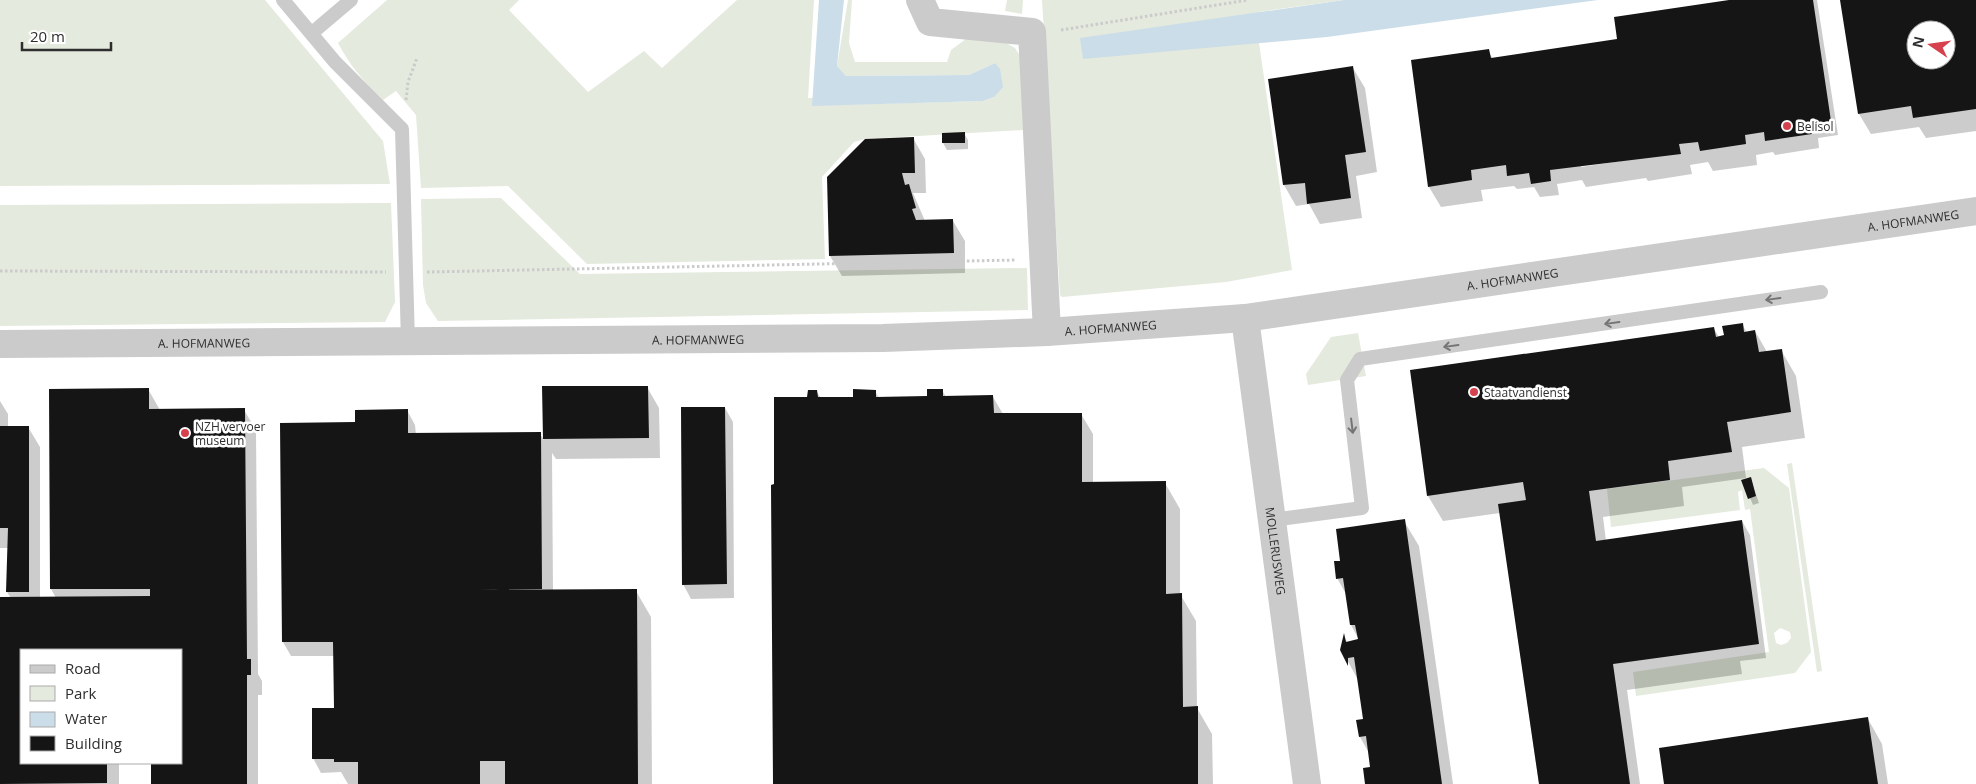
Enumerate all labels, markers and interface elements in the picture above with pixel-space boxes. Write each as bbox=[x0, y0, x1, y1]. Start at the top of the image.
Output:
scale bar bbox=[22, 20, 111, 52]
north arrow bbox=[1906, 20, 1956, 70]
text: 20 m bbox=[30, 26, 65, 46]
text: N bbox=[1907, 34, 1928, 50]
place label: Belisol bbox=[1797, 118, 1834, 135]
marker: Belisol bbox=[1781, 120, 1793, 132]
street label: A. HOFMANWEG bbox=[1866, 205, 1960, 235]
street label: A. HOFMANWEG bbox=[1466, 264, 1559, 294]
one-way arrow bbox=[1765, 294, 1781, 304]
street label: A. HOFMANWEG bbox=[1064, 316, 1157, 339]
one-way arrow bbox=[1604, 318, 1620, 328]
street label: A. HOFMANWEG bbox=[652, 330, 744, 348]
street label: A. HOFMANWEG bbox=[158, 334, 250, 351]
one-way arrow bbox=[1443, 341, 1459, 351]
place label: Staatvandienst bbox=[1484, 384, 1567, 401]
marker: Staatvandienst bbox=[1468, 386, 1480, 398]
one-way arrow bbox=[1347, 417, 1357, 433]
place label: NZH vervoer museum bbox=[195, 418, 265, 449]
marker: NZH vervoer museum bbox=[179, 427, 191, 439]
street label: MOLLERUSWEG bbox=[1262, 506, 1290, 596]
legend bbox=[20, 649, 182, 764]
text: Road bbox=[65, 658, 101, 678]
text: Park bbox=[65, 683, 96, 703]
text: Water bbox=[65, 708, 107, 728]
text: Building bbox=[65, 733, 122, 753]

